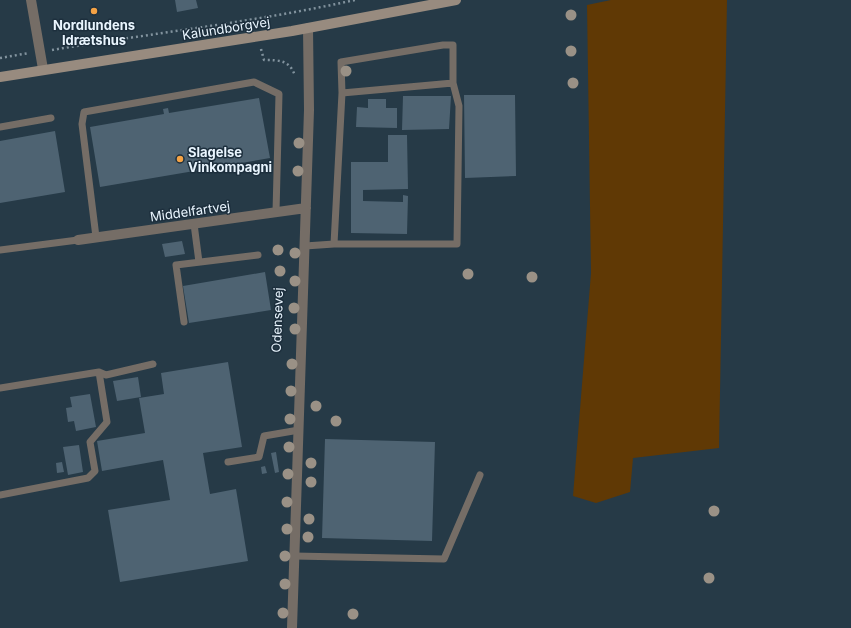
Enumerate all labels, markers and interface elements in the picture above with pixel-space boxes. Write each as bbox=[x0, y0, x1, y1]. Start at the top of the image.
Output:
marker: Nordlundens Idrætshus bbox=[89, 6, 99, 16]
street label: Kalundborgvej bbox=[181, 13, 271, 43]
place label: Nordlundens Idrætshus bbox=[53, 17, 135, 48]
place label: Slagelse Vinkompagni bbox=[188, 144, 272, 175]
marker: Slagelse Vinkompagni bbox=[175, 154, 185, 164]
street label: Middelfartvej bbox=[149, 197, 231, 225]
street label: Odensevej bbox=[268, 287, 286, 353]

